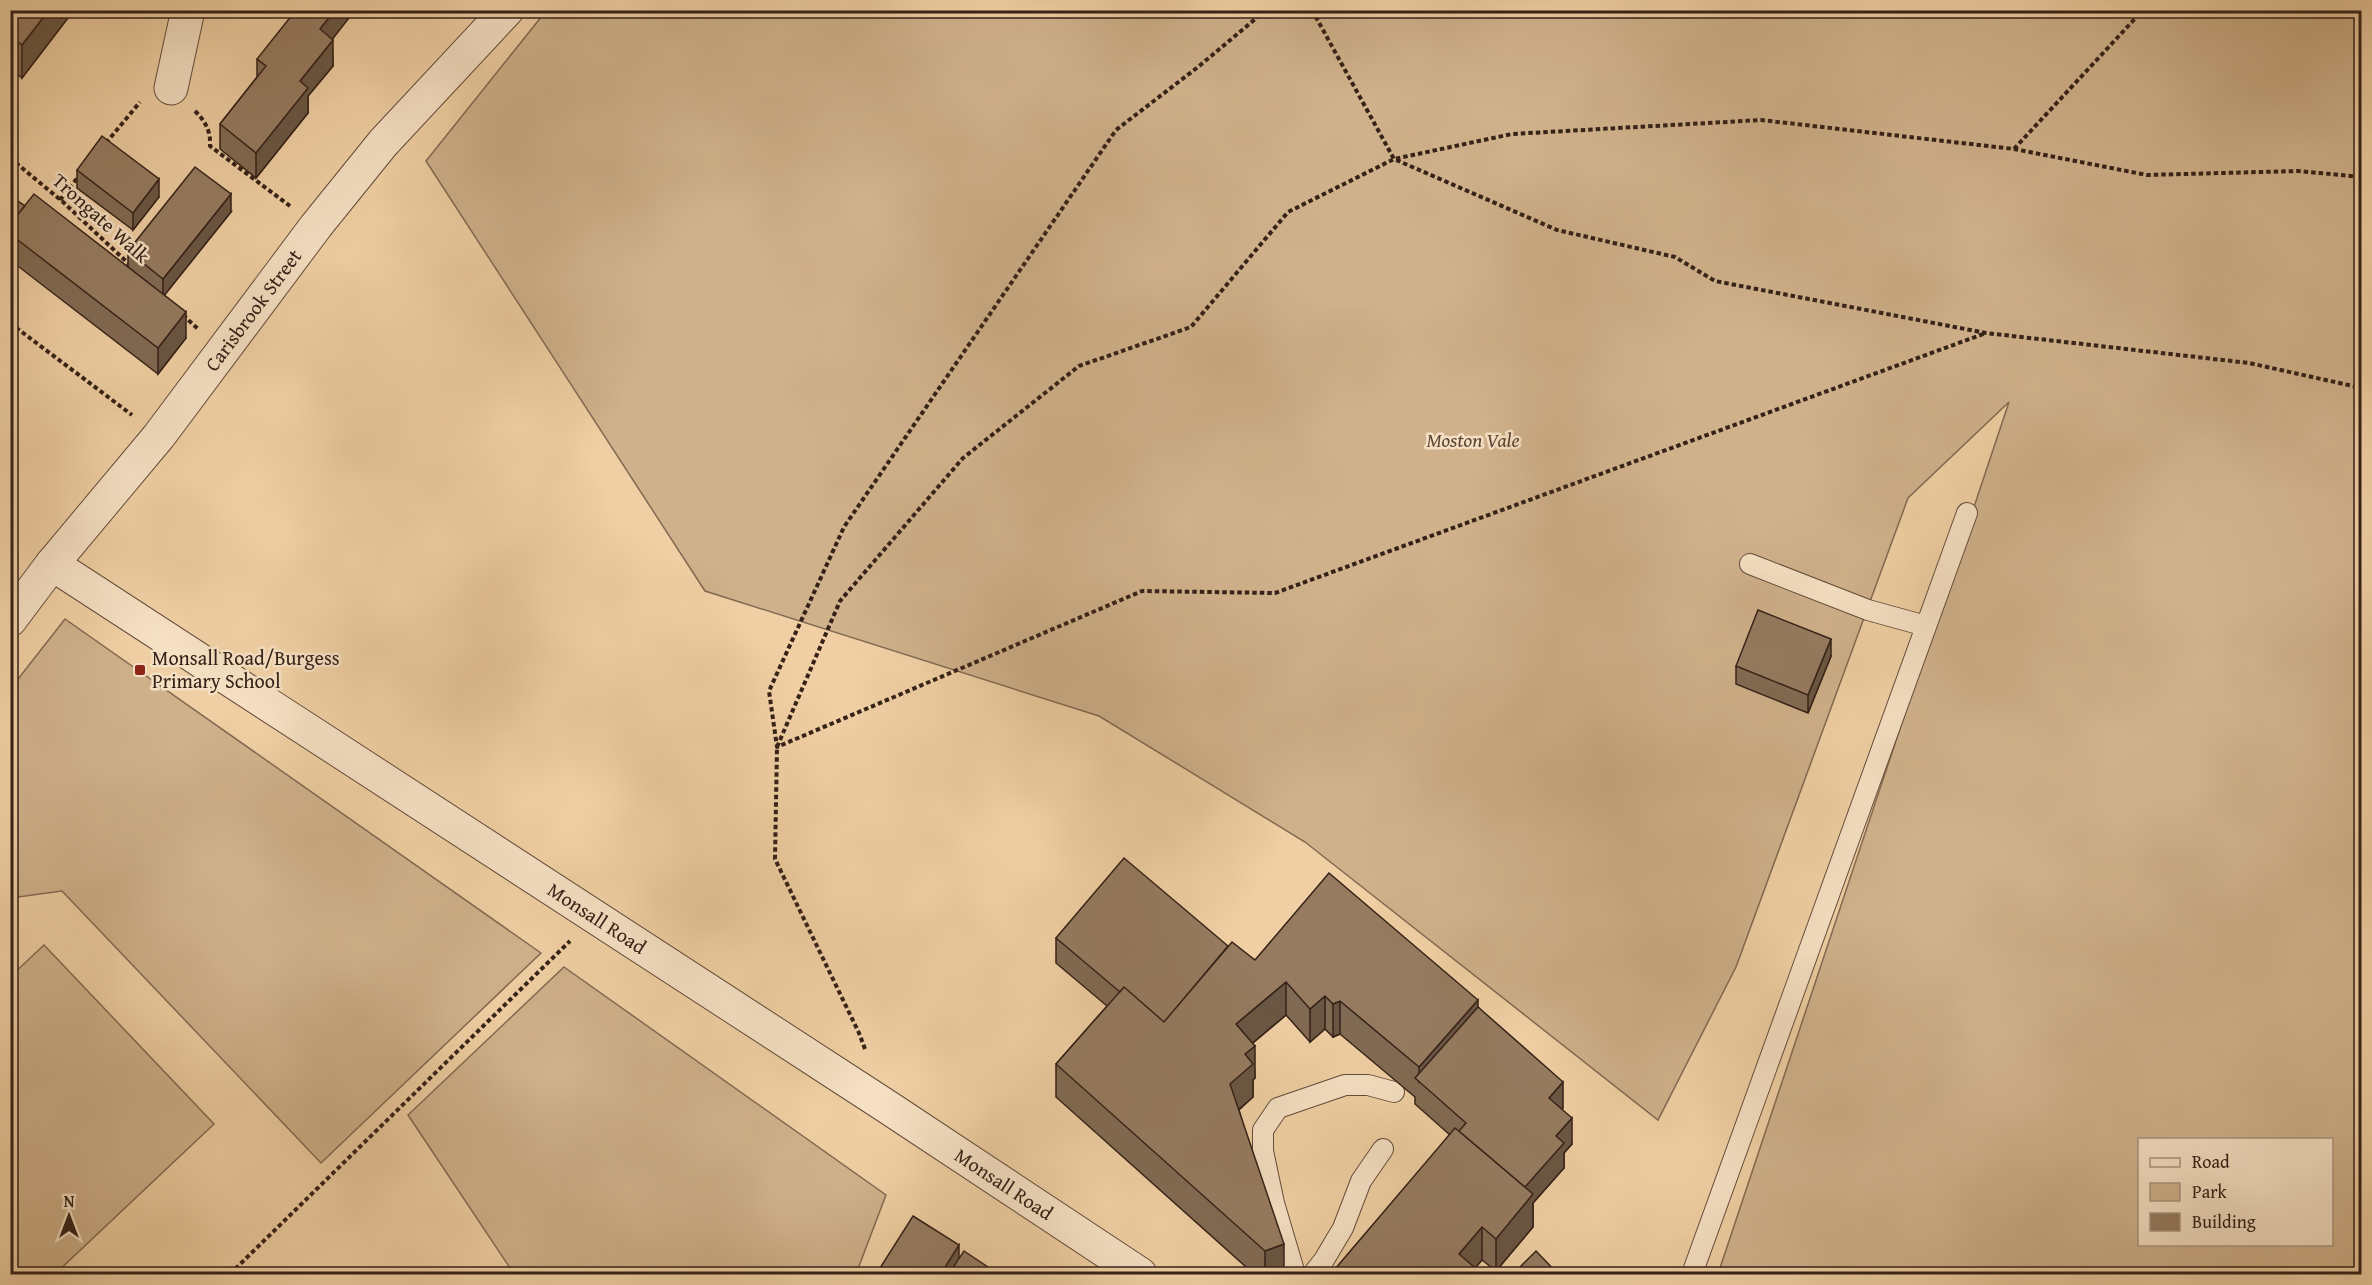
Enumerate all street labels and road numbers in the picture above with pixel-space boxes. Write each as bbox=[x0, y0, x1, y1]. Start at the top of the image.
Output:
street label: Trongate Walk bbox=[46, 166, 157, 270]
street label: Carisbrook Street bbox=[197, 243, 308, 377]
street label: Monsall Road bbox=[542, 875, 653, 961]
street label: Monsall Road bbox=[949, 1140, 1059, 1227]

